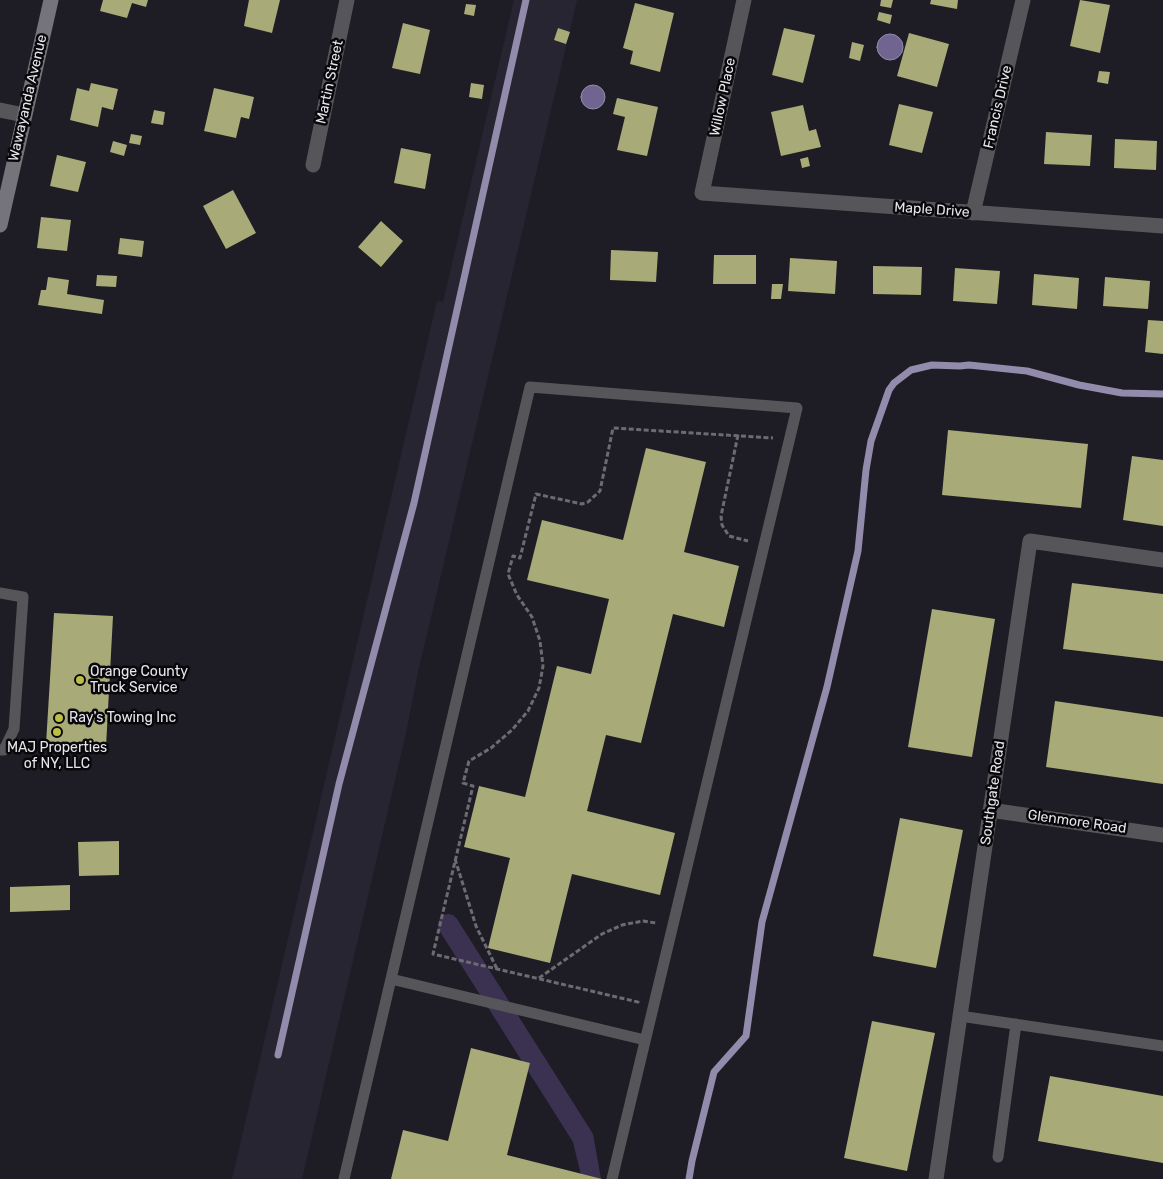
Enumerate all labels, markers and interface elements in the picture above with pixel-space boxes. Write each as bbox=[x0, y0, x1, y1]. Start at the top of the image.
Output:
street label: Wawayanda Avenue bbox=[5, 33, 51, 163]
street label: Martin Street bbox=[313, 38, 347, 126]
street label: Willow Place bbox=[707, 56, 739, 138]
street label: Francis Drive bbox=[980, 64, 1016, 150]
street label: Maple Drive bbox=[894, 199, 970, 221]
place label: Orange County Truck Service bbox=[90, 664, 188, 696]
marker: Orange County Truck Service bbox=[74, 674, 86, 686]
place label: Ray's Towing Inc bbox=[69, 710, 176, 726]
marker: Ray's Towing Inc bbox=[53, 712, 65, 724]
marker: MAJ Properties of NY, LLC bbox=[51, 726, 63, 738]
place label: MAJ Properties of NY, LLC bbox=[7, 740, 107, 772]
street label: Southgate Road bbox=[977, 740, 1009, 846]
street label: Glenmore Road bbox=[1027, 807, 1127, 837]

